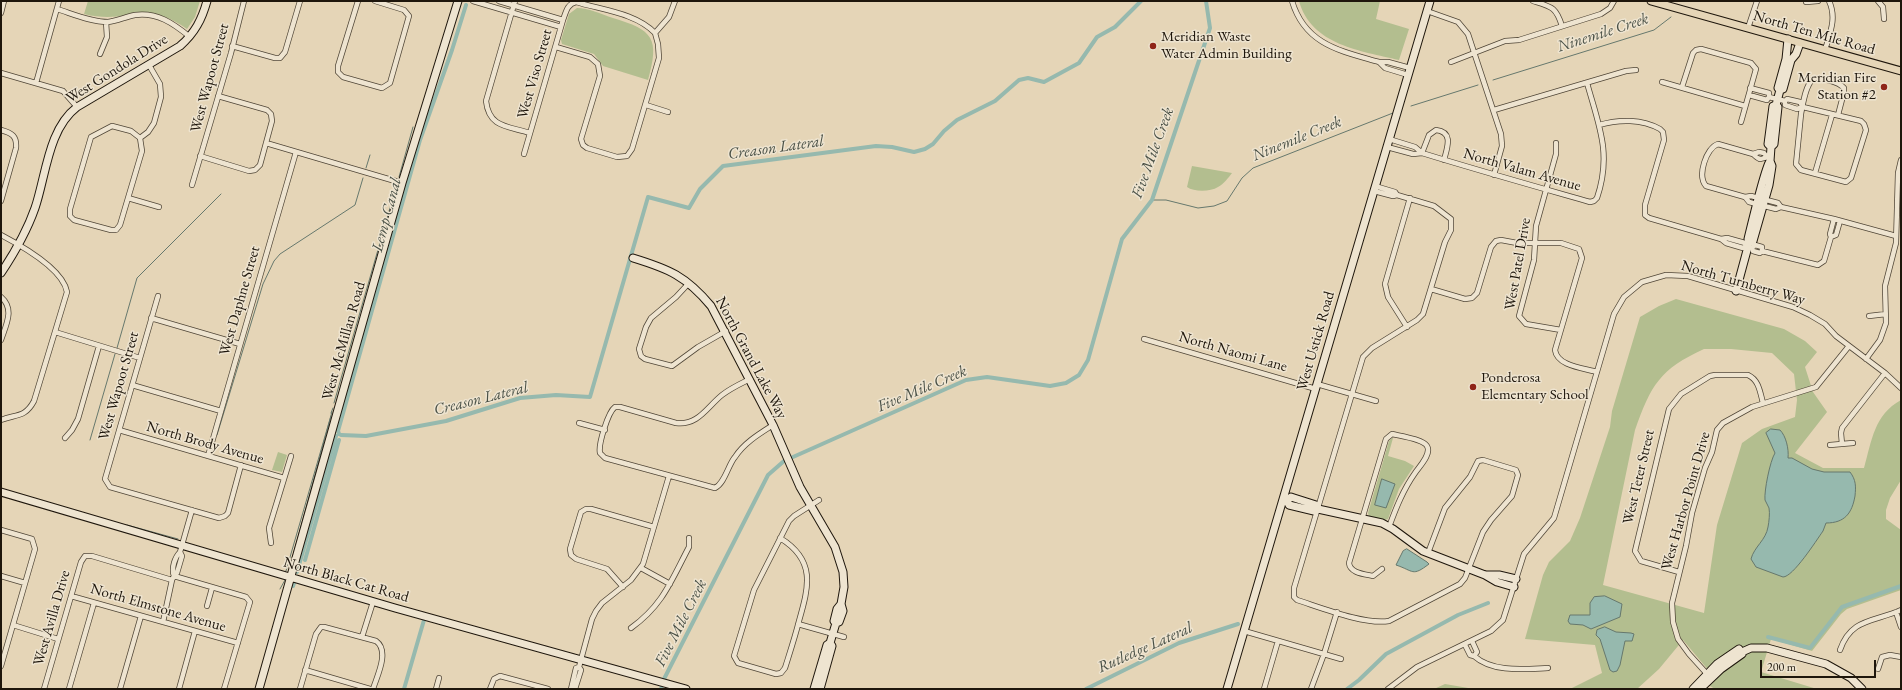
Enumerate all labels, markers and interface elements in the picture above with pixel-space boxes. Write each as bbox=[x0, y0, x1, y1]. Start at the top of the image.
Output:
street label: North Ten Mile Road bbox=[1751, 7, 1877, 59]
water label: Ninemile Creek bbox=[1555, 9, 1651, 57]
street label: West Wapoot Street bbox=[187, 21, 233, 135]
street label: West Viso Street bbox=[514, 27, 556, 121]
place label: Meridian Waste Water Admin Building bbox=[1161, 28, 1292, 63]
street label: West Gondola Drive bbox=[63, 31, 171, 107]
marker: Meridian Waste Water Admin Building bbox=[1148, 41, 1158, 51]
place label: Meridian Fire Station #2 bbox=[1798, 69, 1876, 104]
marker: Meridian Fire Station #2 bbox=[1879, 82, 1889, 92]
water label: Five Mile Creek bbox=[1128, 105, 1178, 201]
water label: Ninemile Creek bbox=[1249, 112, 1345, 166]
water label: Creason Lateral bbox=[727, 132, 825, 164]
street label: North Valam Avenue bbox=[1461, 145, 1583, 195]
water label: Lemp Canal bbox=[368, 176, 406, 254]
street label: West Patel Drive bbox=[1501, 216, 1535, 312]
street label: West Daphne Street bbox=[216, 244, 264, 358]
street label: North Turnberry Way bbox=[1679, 257, 1807, 309]
street label: West McMillan Road bbox=[318, 280, 370, 402]
street label: West Ustick Road bbox=[1293, 289, 1339, 393]
street label: North Grand Lake Way bbox=[711, 294, 791, 422]
street label: North Naomi Lane bbox=[1177, 328, 1289, 376]
street label: West Wapoot Street bbox=[95, 330, 143, 442]
water label: Five Mile Creek bbox=[874, 362, 970, 416]
place label: Ponderosa Elementary School bbox=[1481, 369, 1589, 404]
water label: Creason Lateral bbox=[432, 378, 530, 420]
marker: Ponderosa Elementary School bbox=[1468, 382, 1478, 392]
street label: North Brody Avenue bbox=[144, 418, 266, 468]
street label: West Teter Street bbox=[1619, 428, 1659, 526]
street label: West Harbor Point Drive bbox=[1658, 430, 1714, 572]
street label: North Black Cat Road bbox=[281, 553, 411, 607]
street label: West Avilla Drive bbox=[30, 568, 74, 668]
water label: Five Mile Creek bbox=[651, 576, 711, 670]
street label: North Elmstone Avenue bbox=[88, 580, 228, 636]
water label: Rutledge Lateral bbox=[1095, 619, 1195, 677]
scale bar bbox=[1762, 652, 1878, 678]
text: 200 m bbox=[1767, 659, 1796, 675]

